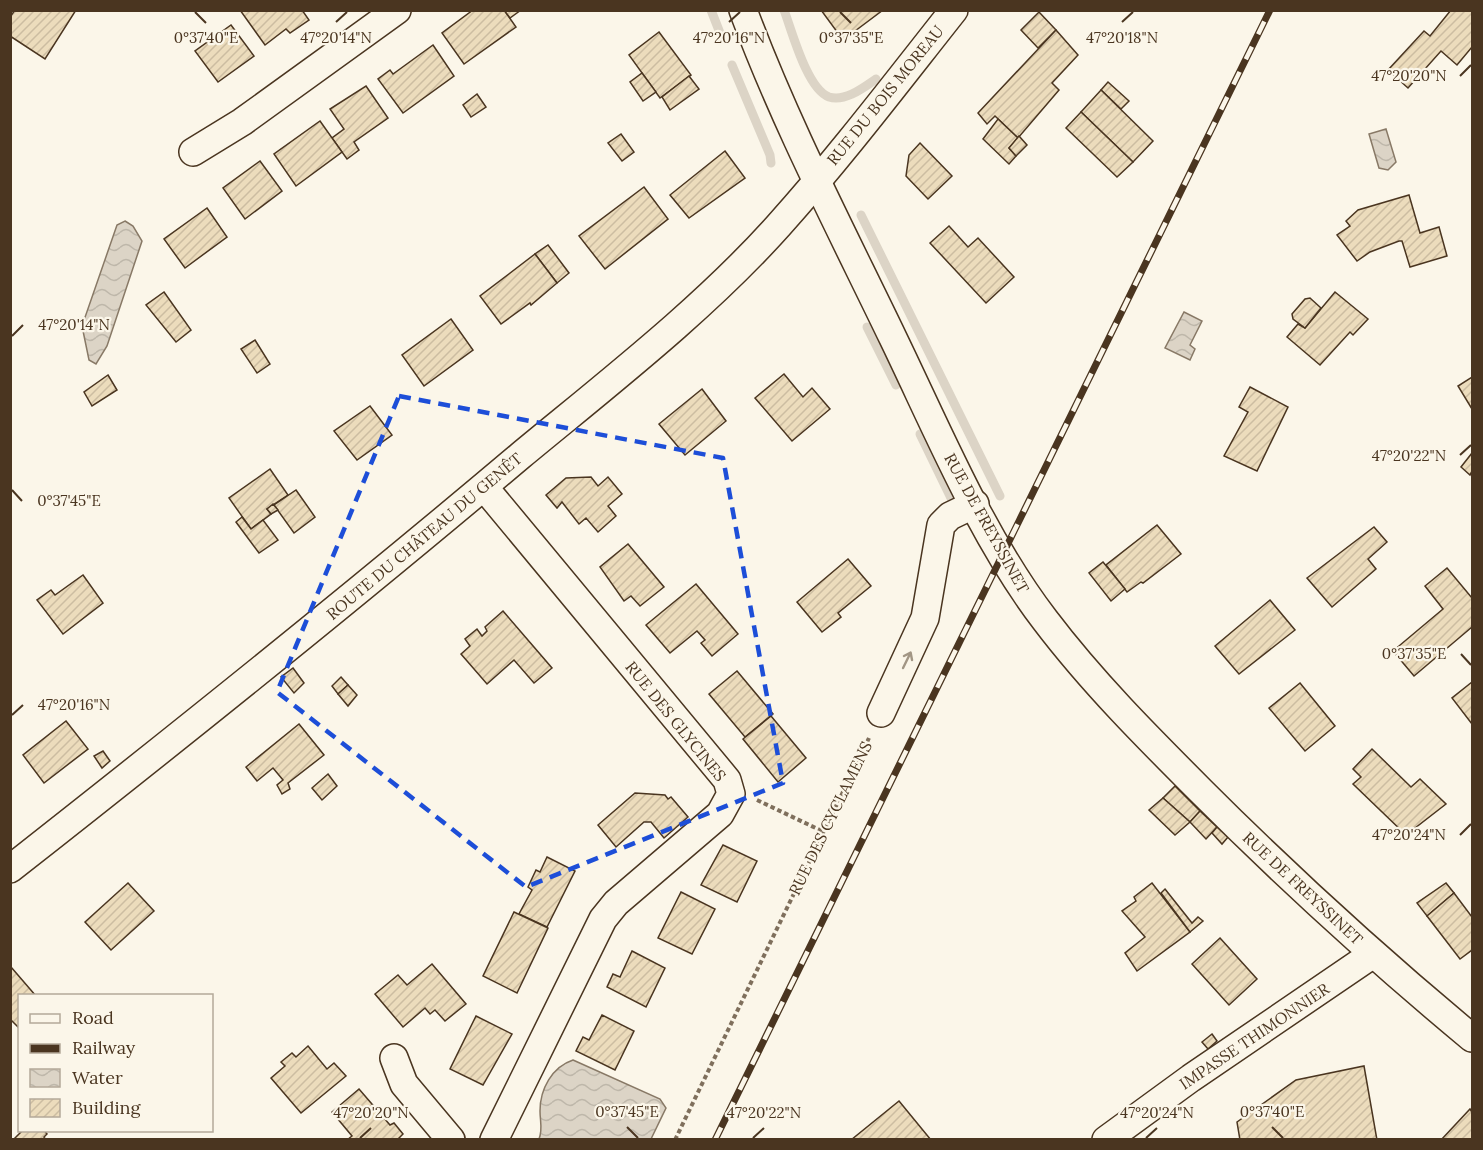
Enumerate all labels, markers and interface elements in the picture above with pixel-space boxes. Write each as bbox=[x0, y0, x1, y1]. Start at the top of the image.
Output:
street label: RUE DU BOIS MOREAU bbox=[822, 21, 948, 169]
text: 0°37'40"E bbox=[174, 28, 238, 47]
text: 47°20'14"N bbox=[300, 28, 372, 47]
text: 47°20'16"N bbox=[693, 28, 765, 47]
text: 0°37'35"E bbox=[819, 28, 883, 47]
text: 47°20'18"N bbox=[1086, 28, 1158, 47]
text: 47°20'20"N bbox=[1371, 66, 1447, 85]
text: 47°20'14"N bbox=[38, 315, 110, 334]
text: 47°20'22"N bbox=[1372, 446, 1446, 465]
street label: ROUTE DU CHÂTEAU DU GENÊT bbox=[322, 448, 526, 624]
street label: RUE DE FREYSSINET bbox=[940, 450, 1034, 596]
text: 0°37'45"E bbox=[37, 491, 101, 510]
text: 0°37'35"E bbox=[1382, 644, 1446, 663]
one-way arrow bbox=[902, 652, 913, 670]
street label: RUE DES GLYCINES bbox=[621, 657, 731, 785]
text: 47°20'16"N bbox=[38, 695, 110, 714]
street label: RUE DES CYCLAMENS bbox=[784, 738, 876, 898]
text: 47°20'24"N bbox=[1372, 825, 1446, 844]
street label: RUE DE FREYSSINET bbox=[1239, 827, 1367, 949]
street label: IMPASSE THIMONNIER bbox=[1175, 978, 1334, 1094]
legend bbox=[18, 994, 213, 1132]
text: Road bbox=[72, 1006, 114, 1029]
text: Railway bbox=[72, 1036, 136, 1059]
text: Water bbox=[72, 1066, 123, 1089]
text: Building bbox=[72, 1096, 142, 1119]
text: 0°37'45"E bbox=[595, 1102, 659, 1121]
text: 0°37'40"E bbox=[1240, 1102, 1304, 1121]
text: 47°20'20"N bbox=[333, 1103, 409, 1122]
text: 47°20'22"N bbox=[727, 1103, 801, 1122]
text: 47°20'24"N bbox=[1120, 1103, 1194, 1122]

